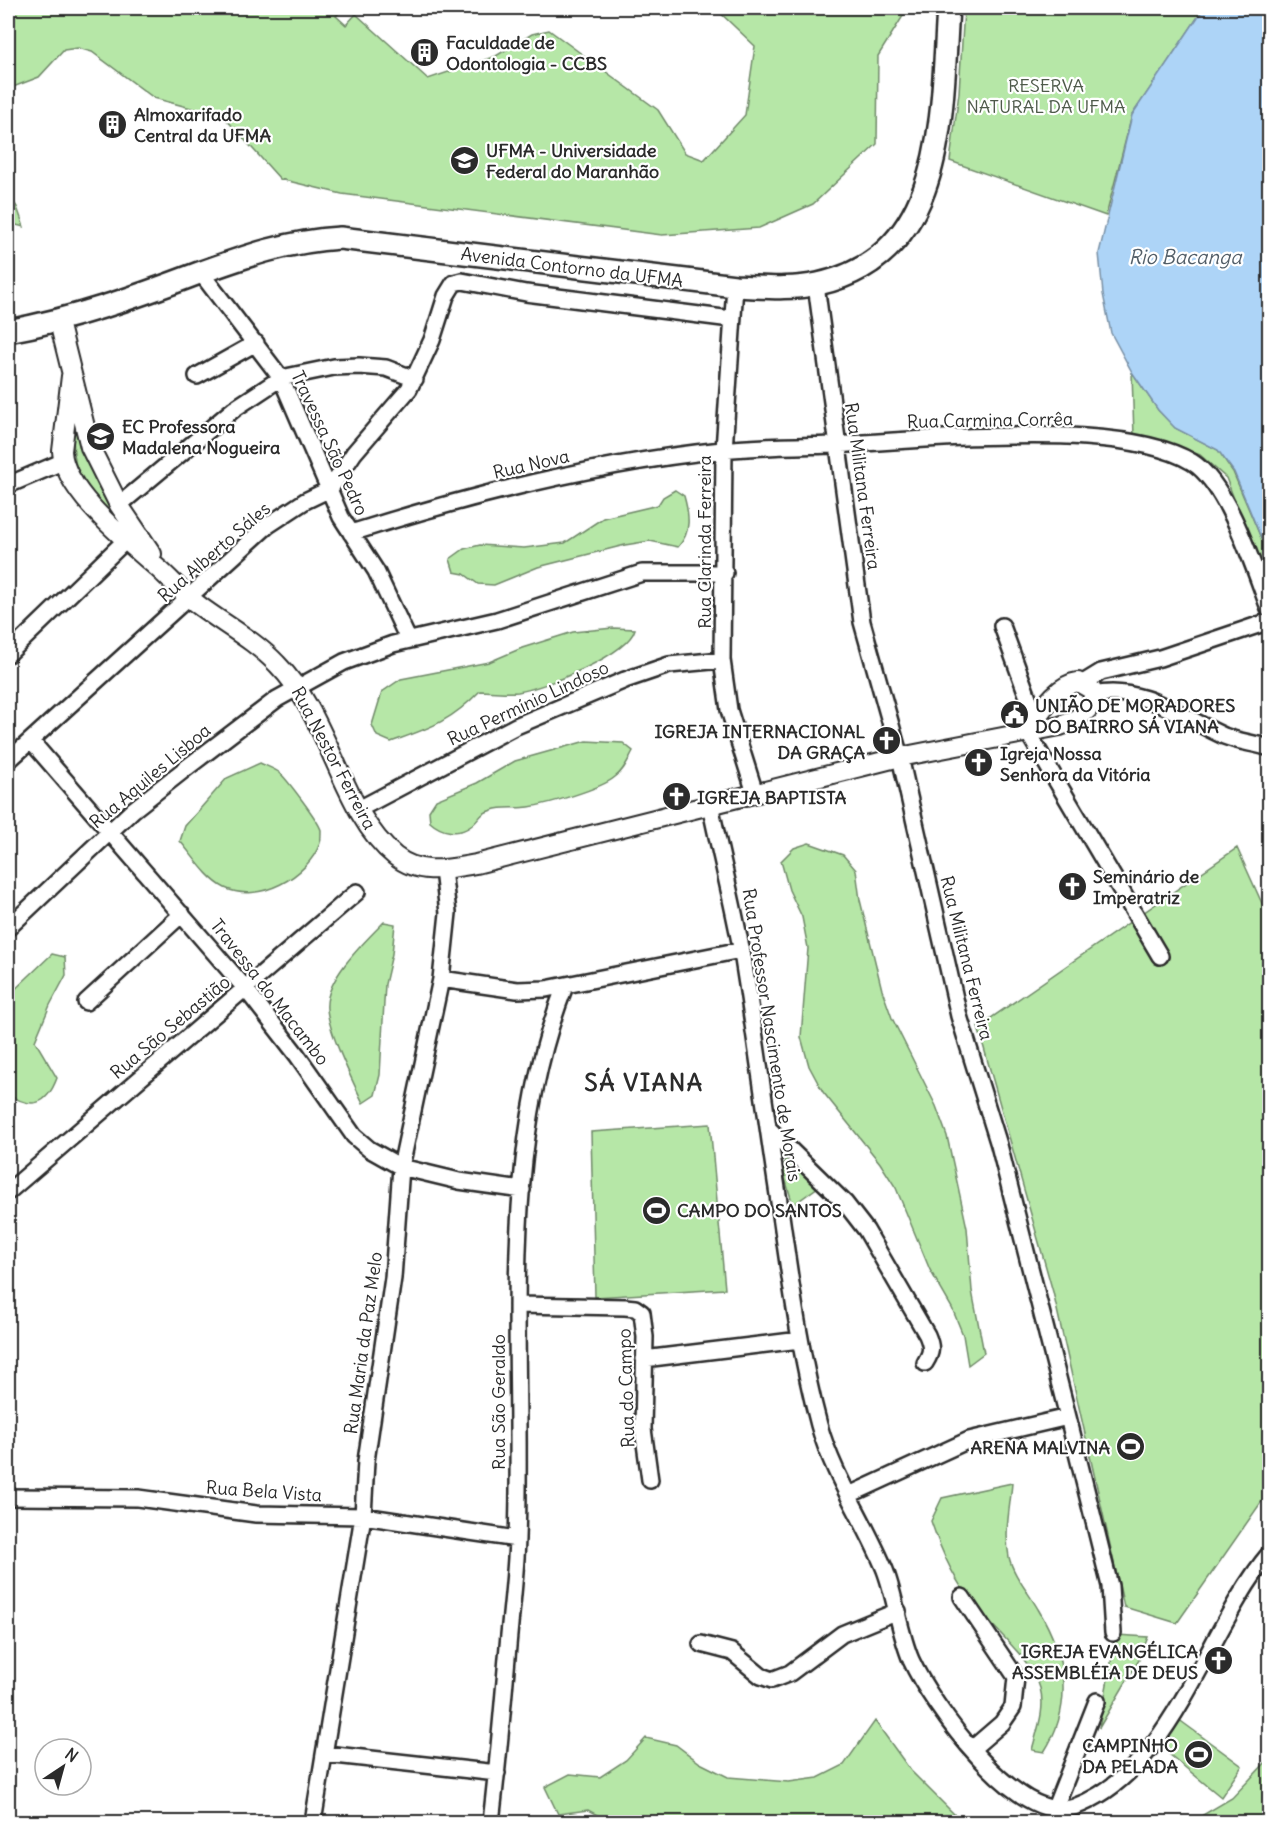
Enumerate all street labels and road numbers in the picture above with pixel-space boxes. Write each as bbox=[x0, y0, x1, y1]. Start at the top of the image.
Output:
street label: Avenida Contorno da UFMA bbox=[460, 242, 684, 292]
street label: Travessa São Pedro bbox=[286, 367, 374, 519]
street label: Rua Militana Ferreira bbox=[840, 401, 886, 571]
street label: Rua Carmina Corrêa bbox=[907, 407, 1073, 433]
street label: Rua Nova bbox=[491, 444, 571, 484]
street label: Rua Clarinda Ferreira bbox=[693, 455, 716, 629]
street label: Rua Alberto Sáles bbox=[153, 497, 275, 607]
street label: Rua Permínio Lindoso bbox=[444, 656, 612, 750]
street label: Rua Nestor Ferreira bbox=[287, 683, 381, 833]
street label: Rua Aquiles Lisboa bbox=[85, 719, 215, 833]
street label: Rua Militana Ferreira bbox=[935, 873, 999, 1043]
street label: Rua Professor Nascimento de Morais bbox=[737, 887, 807, 1183]
street label: Travessa do Macambo bbox=[206, 914, 334, 1070]
street label: Rua São Sebastião bbox=[105, 970, 235, 1084]
street label: Rua Maria da Paz Melo bbox=[339, 1250, 387, 1436]
street label: Rua do Campo bbox=[612, 1328, 640, 1448]
street label: Rua São Geraldo bbox=[487, 1334, 510, 1470]
street label: Rua Bela Vista bbox=[205, 1475, 323, 1507]

